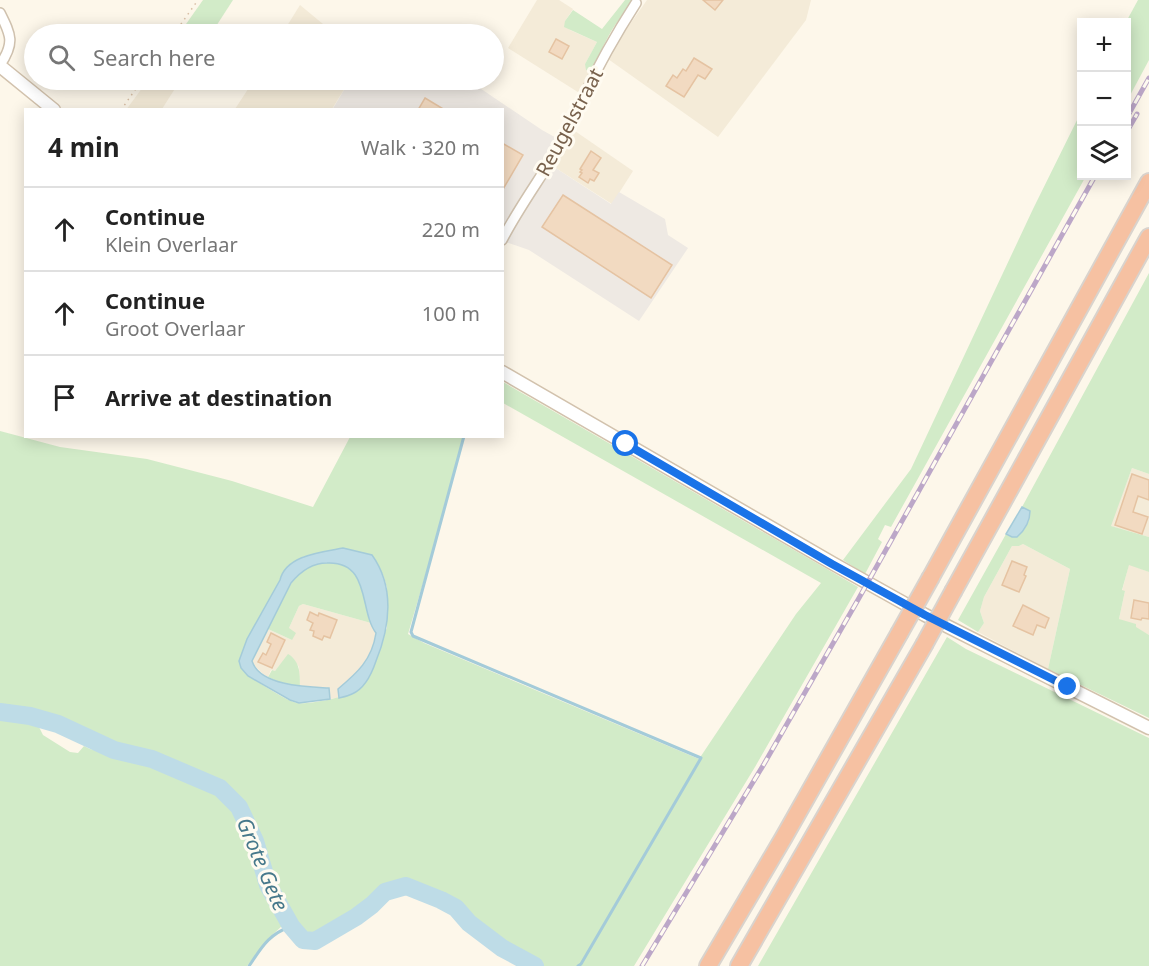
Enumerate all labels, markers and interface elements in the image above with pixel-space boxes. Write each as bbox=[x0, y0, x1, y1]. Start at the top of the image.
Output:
map controls bbox=[1077, 18, 1131, 180]
button: + bbox=[1077, 18, 1131, 72]
search box bbox=[24, 24, 504, 90]
icon: search bbox=[45, 41, 78, 74]
text: Search here bbox=[93, 42, 215, 72]
street label: Reugelstraat bbox=[529, 63, 609, 181]
button: − bbox=[1077, 72, 1131, 126]
button: layers bbox=[1077, 126, 1131, 180]
text: 4 min bbox=[48, 129, 120, 165]
text: Walk · 320 m bbox=[361, 134, 480, 161]
text: Continue bbox=[105, 201, 205, 231]
icon: ahead bbox=[48, 213, 81, 246]
text: 220 m bbox=[422, 216, 480, 243]
text: Klein Overlaar bbox=[105, 231, 238, 258]
text: Continue bbox=[105, 285, 205, 315]
icon: ahead bbox=[48, 297, 81, 330]
text: 100 m bbox=[422, 300, 480, 327]
text: Groot Overlaar bbox=[105, 315, 245, 342]
icon: arrive bbox=[48, 381, 81, 414]
text: Arrive at destination bbox=[105, 382, 332, 412]
route start bbox=[612, 430, 638, 456]
route end bbox=[1054, 673, 1080, 699]
water label: Grote Gete bbox=[231, 813, 295, 915]

